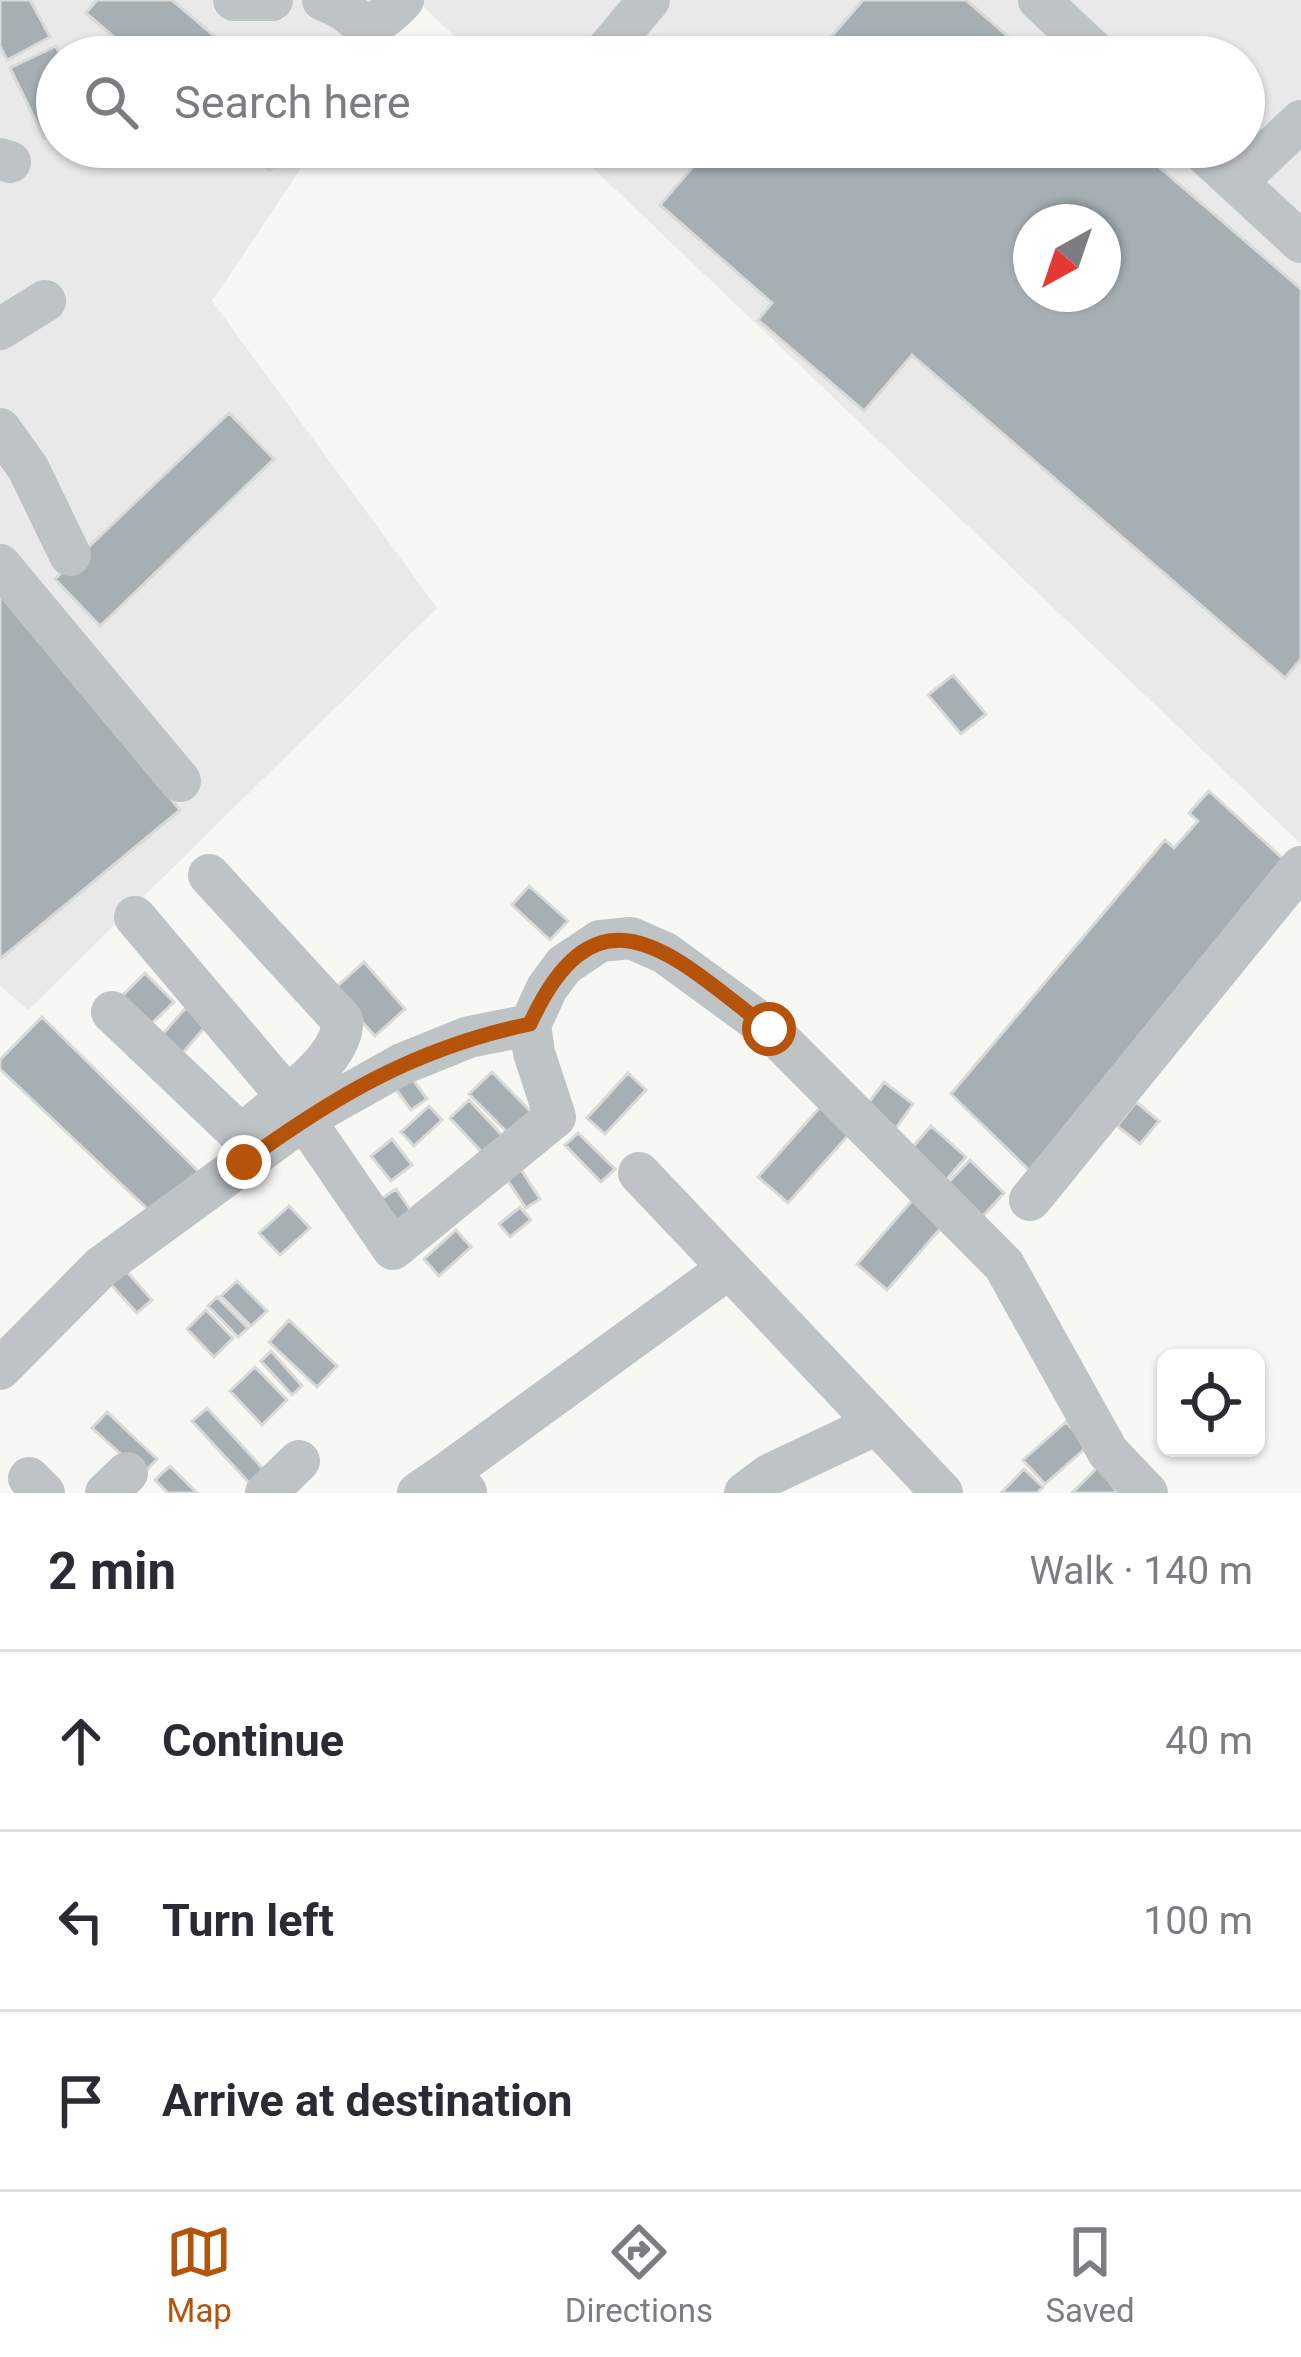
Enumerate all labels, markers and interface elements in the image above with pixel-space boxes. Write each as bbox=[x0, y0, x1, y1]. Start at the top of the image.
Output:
search box bbox=[36, 36, 1265, 168]
icon: search bbox=[78, 69, 144, 135]
text: Search here bbox=[174, 76, 411, 129]
north arrow bbox=[1013, 204, 1121, 312]
route start bbox=[742, 1002, 796, 1056]
route end bbox=[217, 1135, 271, 1189]
map controls bbox=[1157, 1349, 1265, 1457]
button: locate bbox=[1157, 1349, 1265, 1457]
text: 2 min bbox=[48, 1542, 176, 1601]
text: Walk · 140 m bbox=[1029, 1548, 1253, 1594]
icon: ahead bbox=[48, 1708, 114, 1774]
text: Continue bbox=[162, 1714, 344, 1767]
text: 40 m bbox=[1165, 1718, 1253, 1764]
icon: left bbox=[48, 1888, 114, 1954]
text: Turn left bbox=[162, 1894, 334, 1947]
text: 100 m bbox=[1143, 1898, 1253, 1944]
icon: arrive bbox=[48, 2068, 114, 2134]
text: Arrive at destination bbox=[162, 2074, 573, 2127]
tab: Map bbox=[166, 2219, 232, 2330]
tab: Directions bbox=[565, 2219, 713, 2330]
tab: Saved bbox=[1046, 2219, 1135, 2330]

